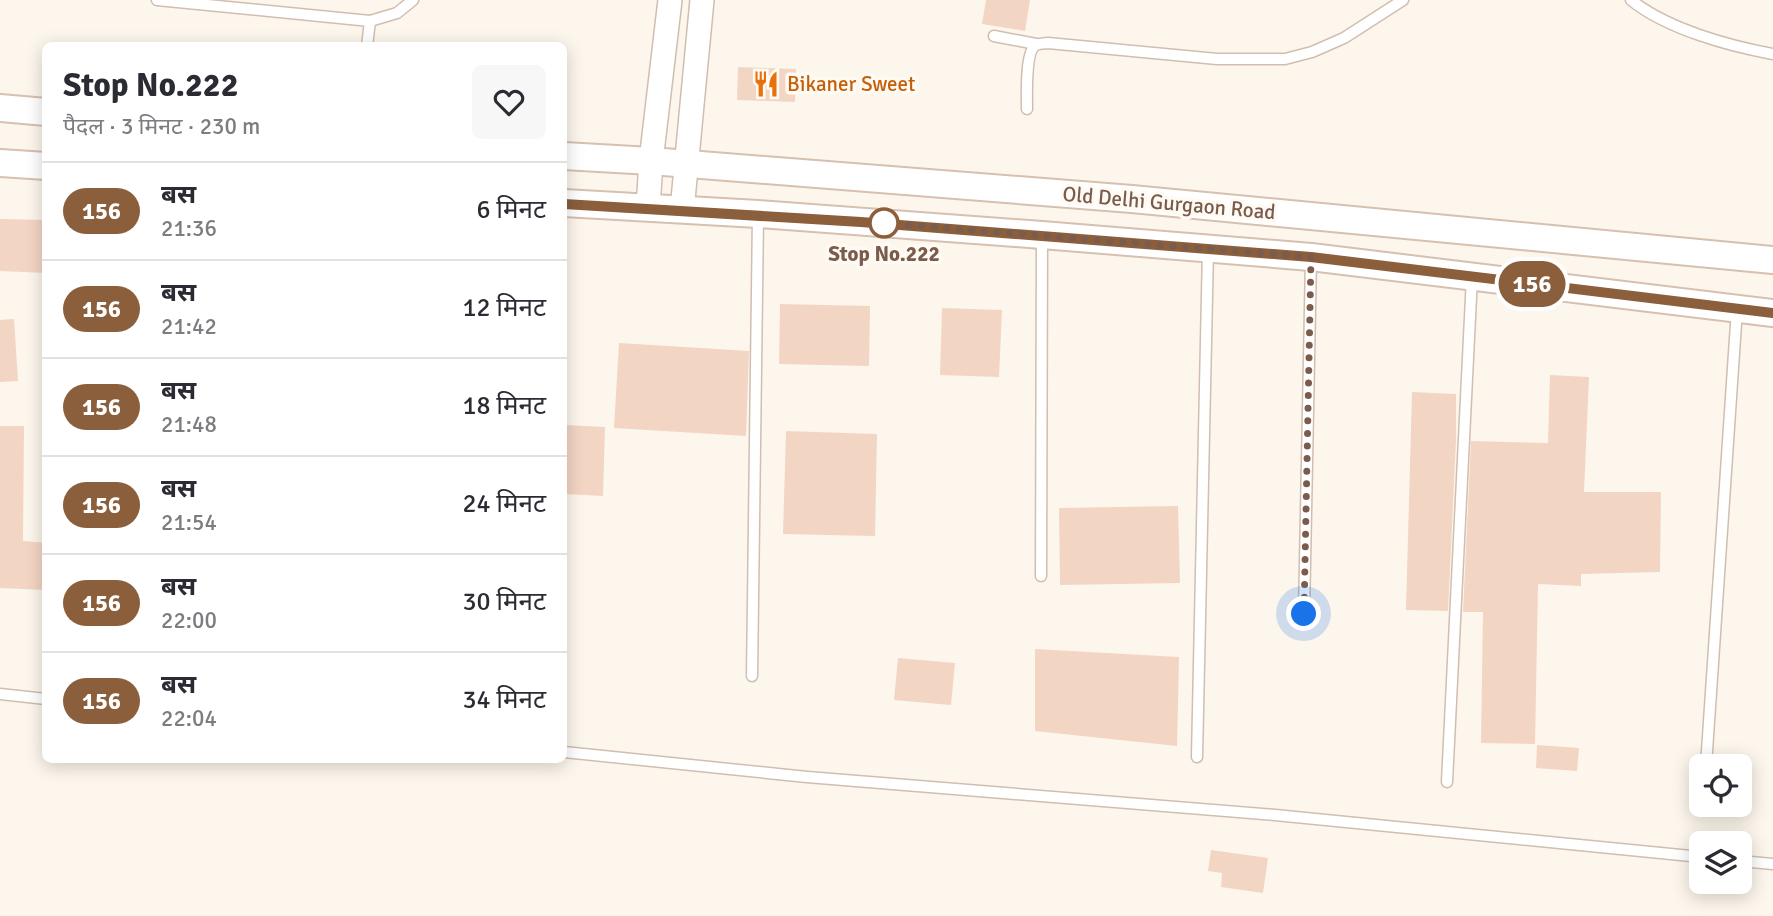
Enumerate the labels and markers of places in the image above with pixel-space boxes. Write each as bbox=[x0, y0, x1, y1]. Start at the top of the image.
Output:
restaurant icon: Bikaner Sweet bbox=[751, 69, 781, 99]
place label: Bikaner Sweet bbox=[787, 71, 915, 97]
marker: Stop No.222 bbox=[869, 208, 899, 238]
place label: Stop No.222 bbox=[828, 241, 940, 267]

